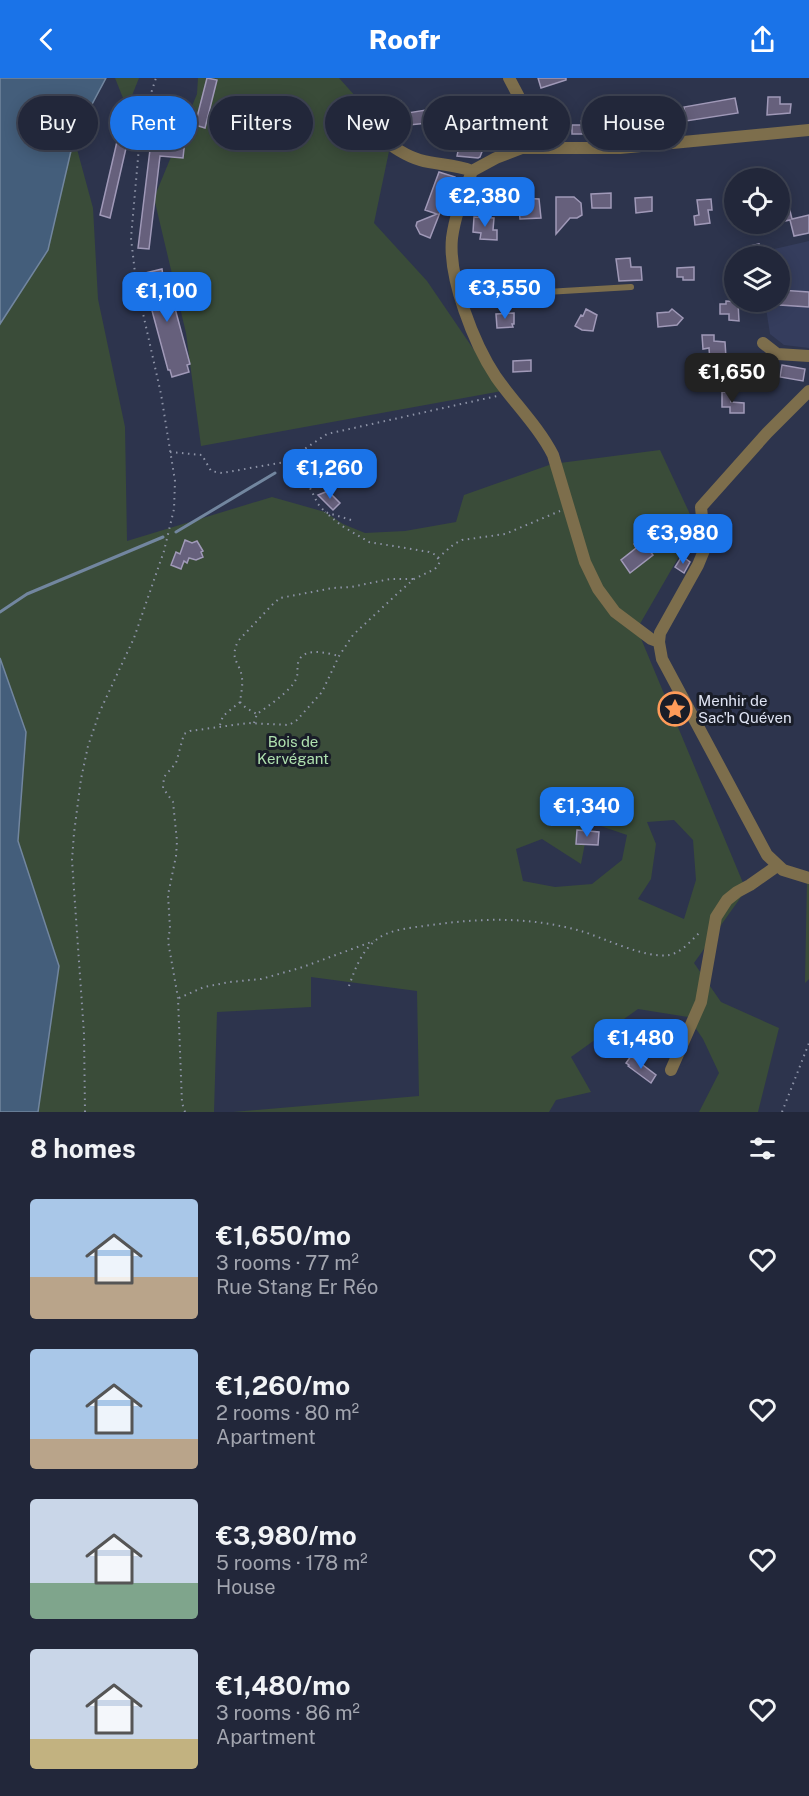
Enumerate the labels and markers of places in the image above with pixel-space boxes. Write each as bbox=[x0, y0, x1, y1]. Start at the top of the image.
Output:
pin: €2,380 bbox=[436, 177, 534, 228]
pin: €3,550 bbox=[456, 269, 554, 320]
pin: €1,100 bbox=[118, 272, 216, 323]
pin: €1,650 bbox=[683, 353, 781, 404]
pin: €1,260 bbox=[281, 449, 379, 500]
pin: €3,980 bbox=[634, 514, 732, 565]
place icon: Menhir de Sac'h Quéven bbox=[657, 691, 693, 727]
place label: Menhir de Sac'h Quéven bbox=[698, 692, 792, 726]
pin: €1,340 bbox=[538, 787, 636, 838]
pin: €1,480 bbox=[592, 1019, 690, 1070]

